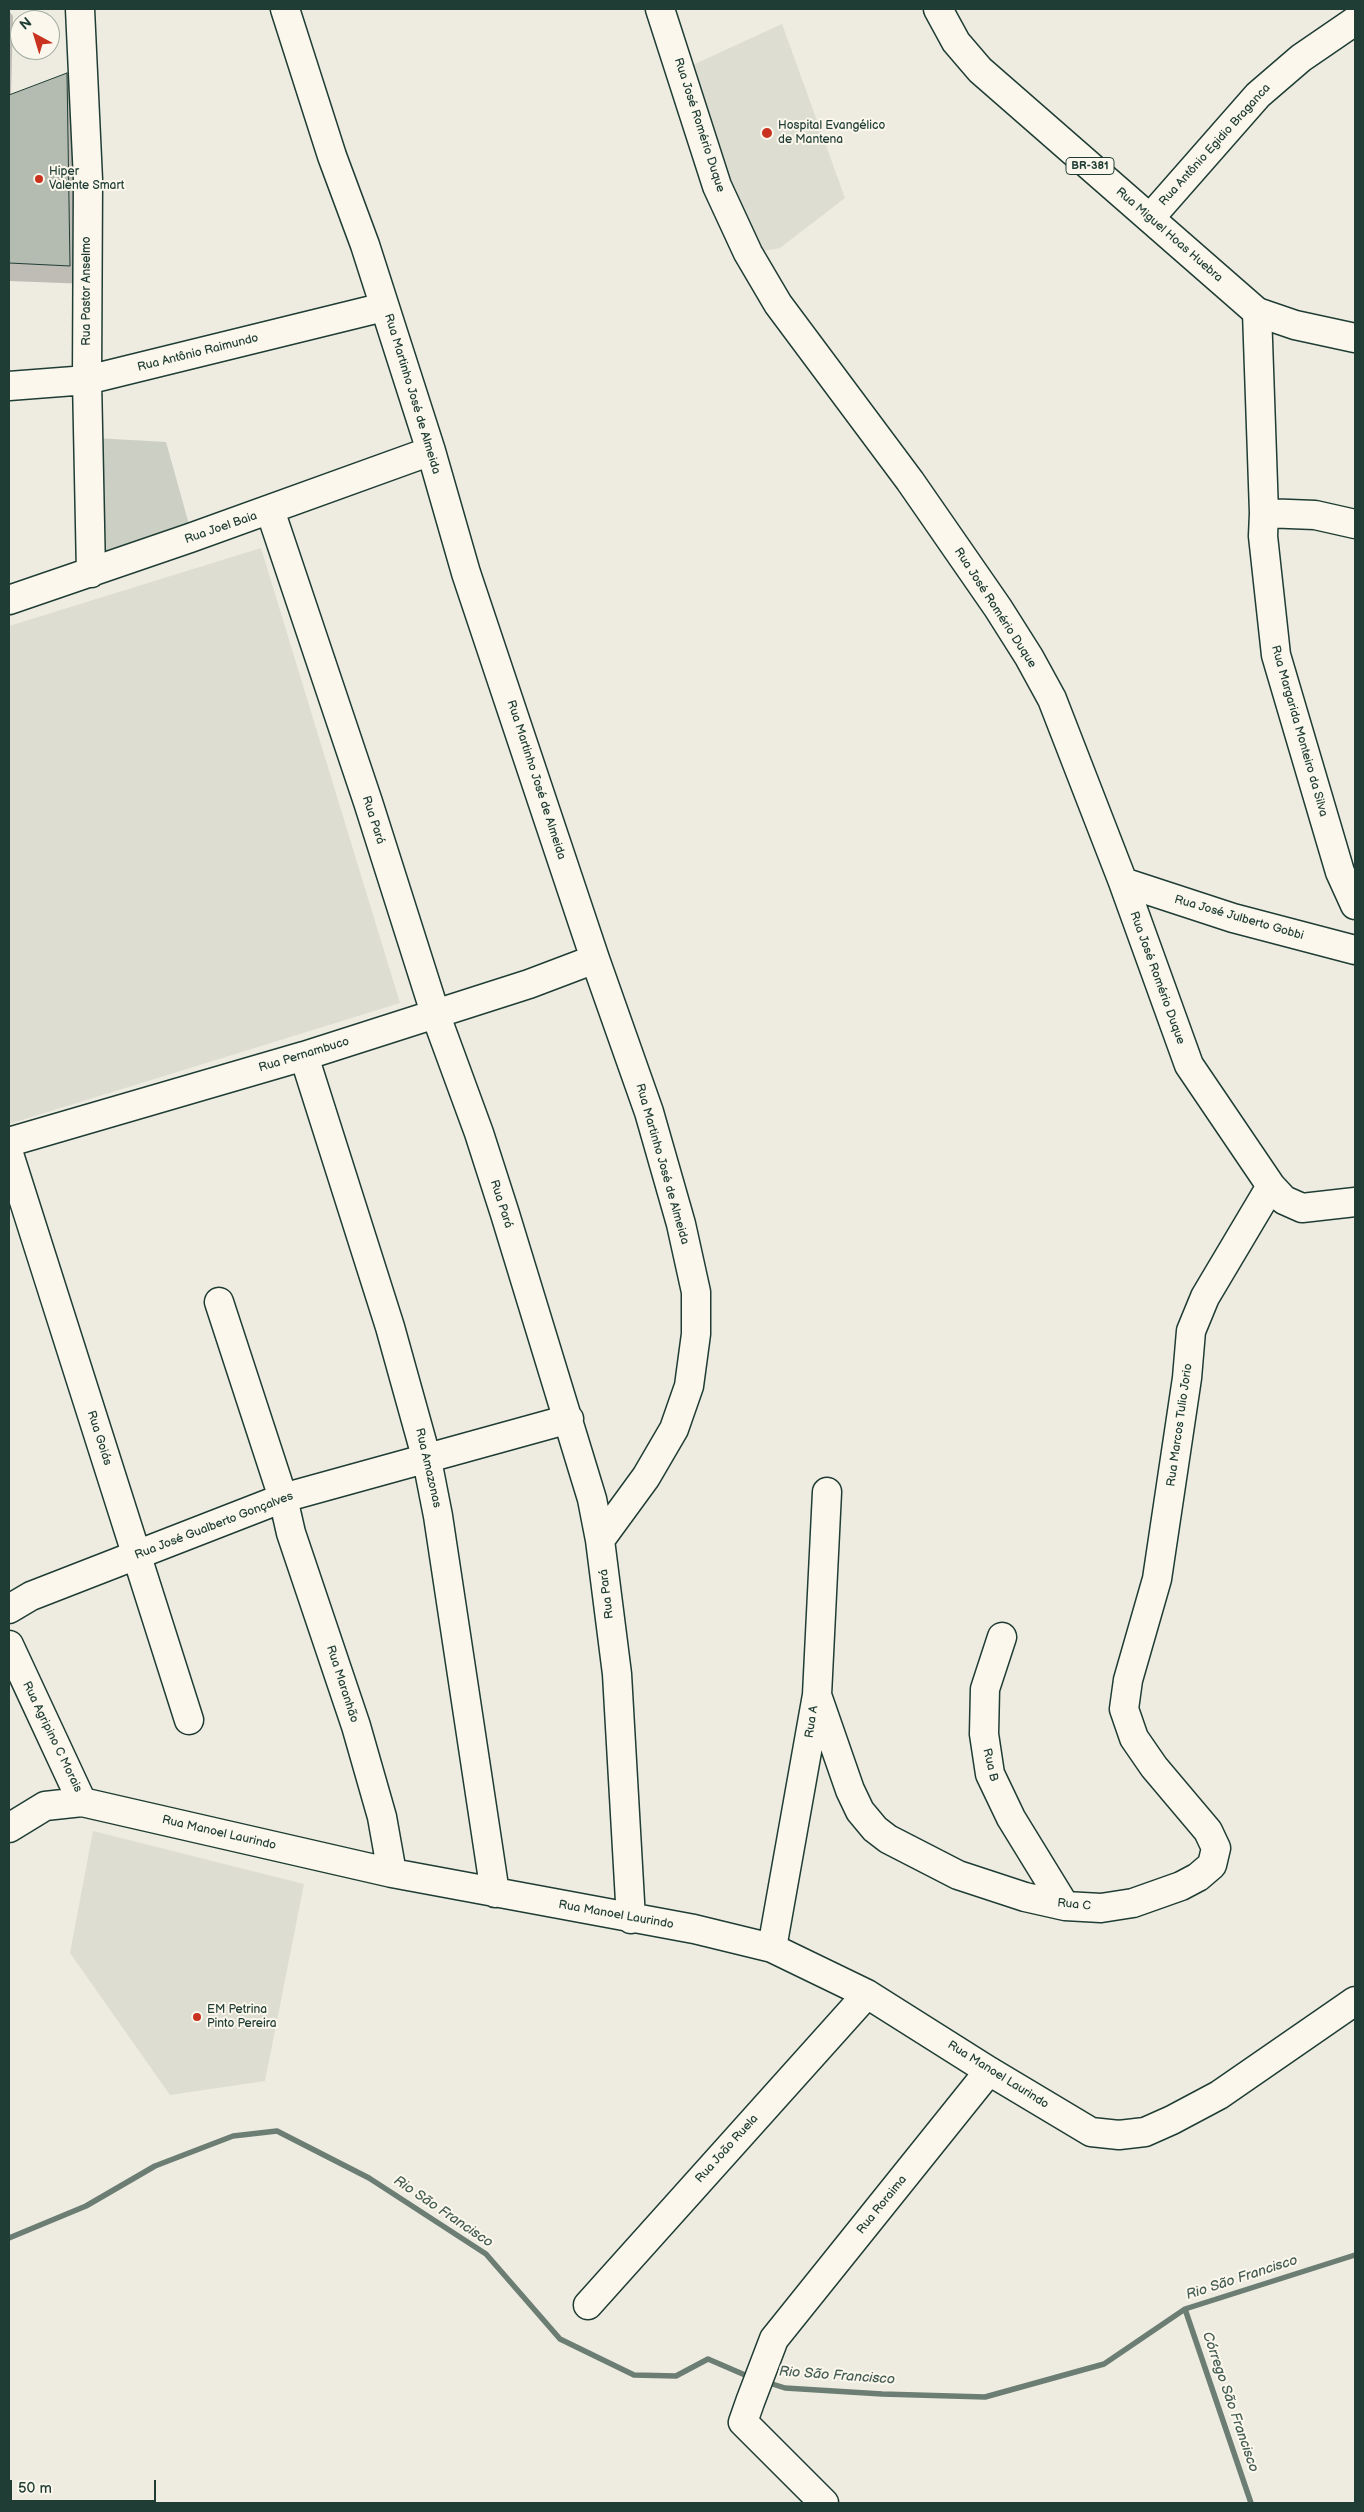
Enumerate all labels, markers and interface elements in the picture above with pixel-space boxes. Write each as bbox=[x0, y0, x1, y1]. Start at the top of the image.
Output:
north arrow bbox=[10, 10, 60, 60]
text: N bbox=[16, 14, 35, 34]
street label: Rua José Romério Duque bbox=[670, 56, 728, 194]
street label: Rua Antônio Egidio Braganca bbox=[1156, 81, 1274, 209]
place label: Hospital Evangélico de Mantena bbox=[778, 119, 885, 147]
marker: Hospital Evangélico de Mantena bbox=[760, 126, 774, 140]
road number: BR-381 bbox=[1066, 158, 1114, 175]
place label: Hiper Valente Smart bbox=[49, 165, 125, 193]
marker: Hiper Valente Smart bbox=[33, 173, 45, 185]
street label: Rua Miguel Hoas Huebra bbox=[1113, 185, 1225, 285]
street label: Rua Pastor Anselmo bbox=[80, 236, 94, 346]
street label: Rua Martinho José de Almeida bbox=[381, 312, 443, 476]
street label: Rua Antônio Raimundo bbox=[136, 331, 260, 375]
street label: Rua Joel Baia bbox=[183, 509, 259, 547]
street label: Rua José Romério Duque bbox=[951, 545, 1039, 671]
street label: Rua Margarida Monteiro da Silva bbox=[1268, 644, 1330, 818]
street label: Rua Martinho José de Almeida bbox=[503, 698, 569, 862]
street label: Rua Pará bbox=[358, 794, 388, 846]
street label: Rua José Julberto Gobbi bbox=[1173, 893, 1305, 943]
street label: Rua José Romério Duque bbox=[1126, 910, 1188, 1046]
street label: Rua Pernambuco bbox=[257, 1034, 351, 1076]
street label: Rua Martinho José de Almeida bbox=[632, 1082, 692, 1246]
street label: Rua Pará bbox=[486, 1178, 516, 1230]
street label: Rua Marcos Tulio Jorio bbox=[1164, 1363, 1196, 1487]
street label: Rua Goiás bbox=[83, 1409, 115, 1467]
street label: Rua Amazonas bbox=[412, 1427, 444, 1509]
street label: Rua José Gualberto Gonçalves bbox=[133, 1489, 295, 1563]
street label: Rua Pará bbox=[597, 1568, 617, 1620]
street label: Rua Maranhão bbox=[323, 1644, 361, 1724]
street label: Rua Agripino C Morais bbox=[19, 1679, 85, 1795]
street label: Rua A bbox=[802, 1705, 822, 1739]
street label: Rua B bbox=[979, 1747, 1001, 1783]
street label: Rua Manoel Laurindo bbox=[161, 1813, 277, 1853]
street label: Rua C bbox=[1056, 1896, 1092, 1914]
street label: Rua Manoel Laurindo bbox=[557, 1898, 675, 1932]
place label: EM Petrina Pinto Pereira bbox=[207, 2003, 277, 2031]
marker: EM Petrina Pinto Pereira bbox=[191, 2011, 203, 2023]
street label: Rua Manoel Laurindo bbox=[945, 2038, 1051, 2112]
street label: Rua João Ruela bbox=[693, 2112, 761, 2186]
water label: Rio São Francisco bbox=[390, 2173, 496, 2251]
street label: Rua Roraima bbox=[854, 2173, 910, 2237]
water label: Rio São Francisco bbox=[1184, 2252, 1300, 2304]
water label: Córrego São Francisco bbox=[1198, 2330, 1262, 2474]
water label: Rio São Francisco bbox=[778, 2364, 896, 2388]
scale bar bbox=[12, 2470, 159, 2502]
text: 50 m bbox=[18, 2479, 52, 2498]

